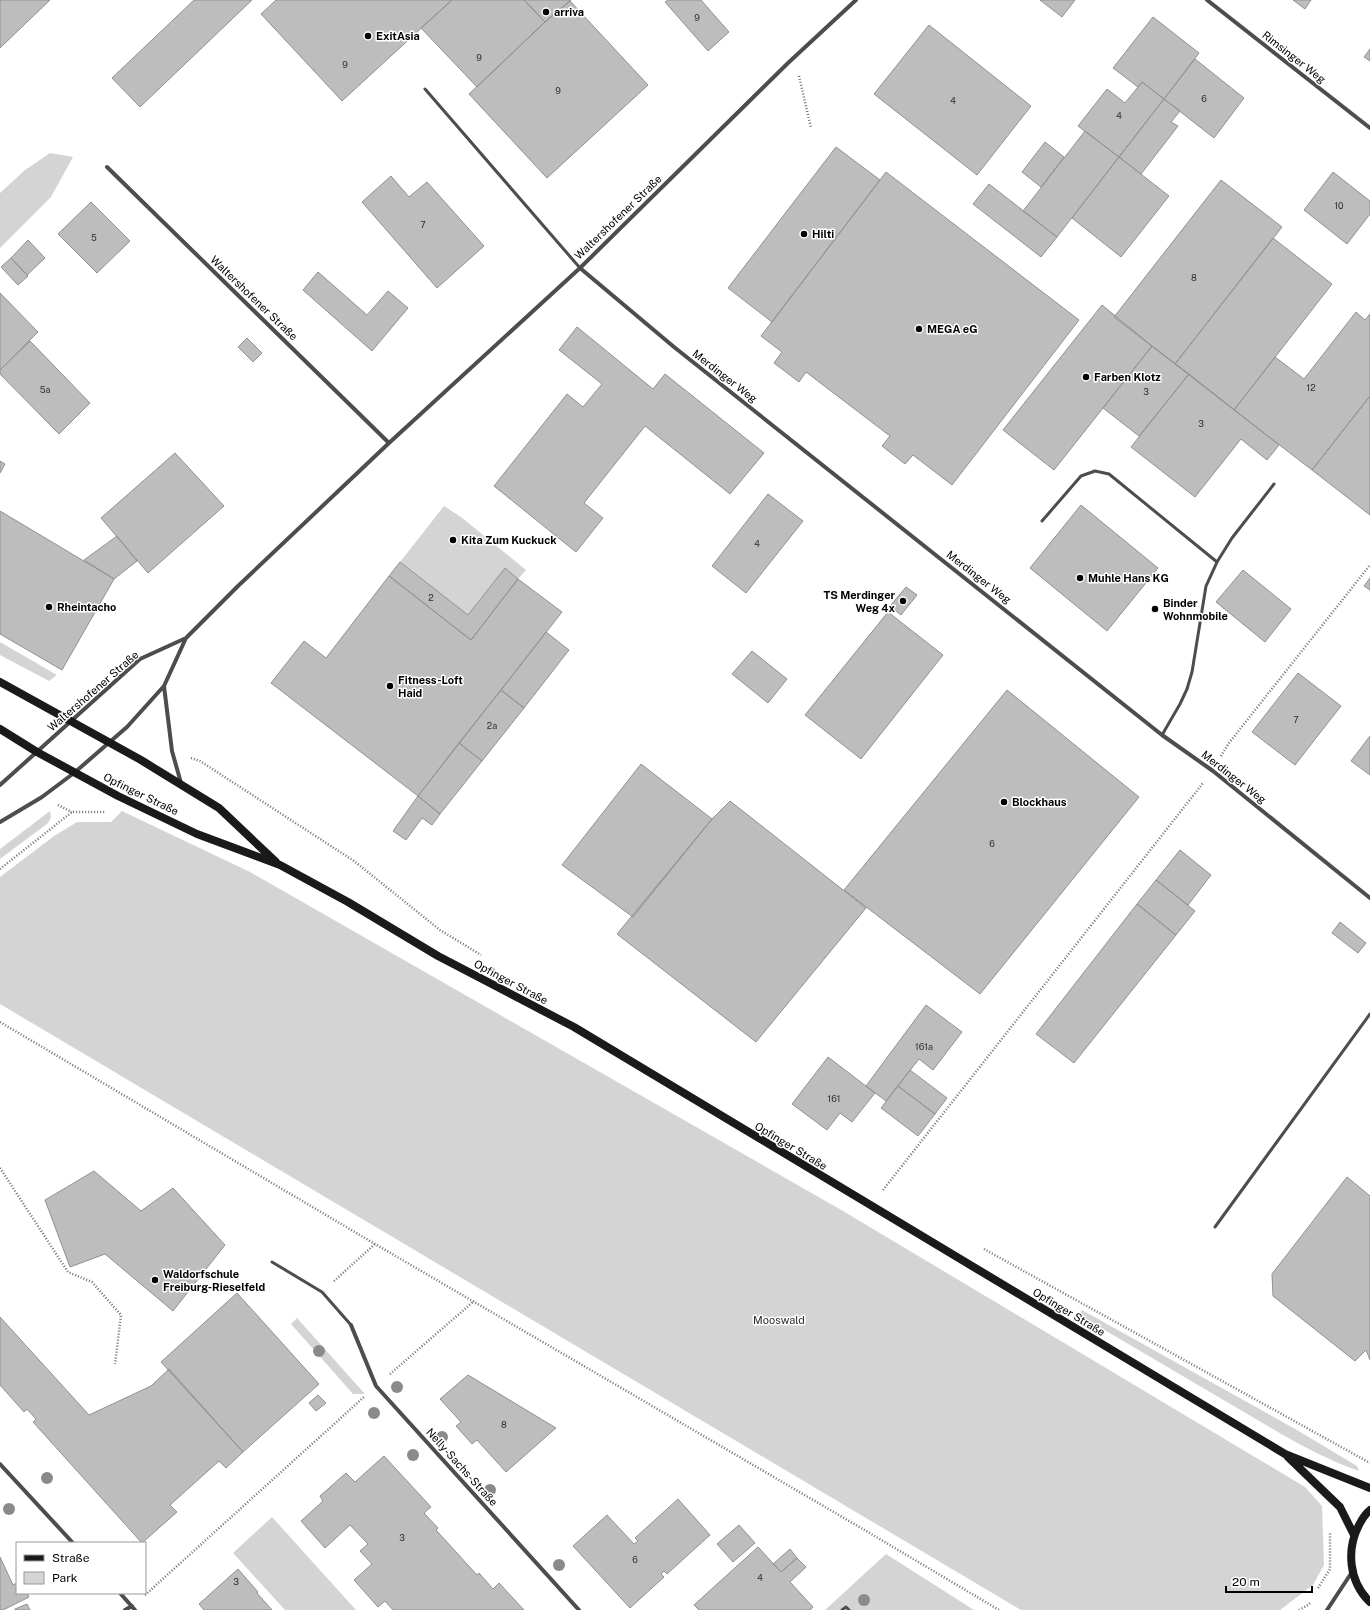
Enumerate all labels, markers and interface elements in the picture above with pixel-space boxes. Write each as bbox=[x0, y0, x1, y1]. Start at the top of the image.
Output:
place label: arriva bbox=[554, 6, 584, 18]
marker: arriva bbox=[541, 7, 551, 17]
house number: 9 bbox=[694, 12, 700, 23]
street label: Rimsinger Weg bbox=[1260, 29, 1328, 86]
place label: ExitAsia bbox=[376, 30, 420, 42]
marker: ExitAsia bbox=[363, 31, 373, 41]
house number: 9 bbox=[476, 52, 482, 63]
house number: 9 bbox=[342, 59, 348, 70]
house number: 9 bbox=[555, 85, 561, 96]
house number: 6 bbox=[1201, 93, 1207, 104]
house number: 4 bbox=[950, 95, 956, 106]
house number: 4 bbox=[1116, 110, 1122, 121]
street label: Waltershofener Straße bbox=[572, 172, 664, 262]
house number: 10 bbox=[1334, 200, 1344, 211]
house number: 7 bbox=[420, 219, 426, 230]
place label: Hilti bbox=[812, 228, 834, 240]
marker: Hilti bbox=[799, 229, 809, 239]
house number: 5 bbox=[91, 232, 97, 243]
street label: Waltershofener Straße bbox=[208, 253, 300, 343]
house number: 8 bbox=[1191, 272, 1197, 283]
place label: MEGA eG bbox=[927, 323, 978, 335]
marker: MEGA eG bbox=[914, 324, 924, 334]
street label: Merdinger Weg bbox=[690, 347, 760, 405]
place label: Farben Klotz bbox=[1094, 371, 1161, 383]
marker: Farben Klotz bbox=[1081, 372, 1091, 382]
house number: 12 bbox=[1306, 382, 1316, 393]
house number: 5a bbox=[40, 384, 50, 395]
house number: 3 bbox=[1143, 386, 1149, 397]
house number: 3 bbox=[1198, 418, 1204, 429]
place label: Kita Zum Kuckuck bbox=[461, 534, 557, 546]
marker: Kita Zum Kuckuck bbox=[448, 535, 458, 545]
house number: 4 bbox=[754, 538, 760, 549]
street label: Merdinger Weg bbox=[944, 548, 1014, 606]
place label: Muhle Hans KG bbox=[1088, 572, 1169, 584]
marker: Muhle Hans KG bbox=[1075, 573, 1085, 583]
place label: TS Merdinger Weg 4x bbox=[823, 589, 896, 614]
house number: 2 bbox=[428, 592, 434, 603]
marker: TS Merdinger Weg 4x bbox=[898, 596, 908, 606]
place label: Binder Wohnmobile bbox=[1163, 597, 1228, 622]
place label: Rheintacho bbox=[57, 601, 116, 613]
marker: Rheintacho bbox=[44, 602, 54, 612]
marker: Binder Wohnmobile bbox=[1150, 604, 1160, 614]
street label: Waltershofener Straße bbox=[45, 648, 141, 734]
place label: Fitness-Loft Haid bbox=[398, 674, 463, 699]
marker: Fitness-Loft Haid bbox=[385, 681, 395, 691]
house number: 7 bbox=[1293, 714, 1299, 725]
house number: 2a bbox=[487, 720, 497, 731]
street label: Merdinger Weg bbox=[1199, 748, 1269, 806]
street label: Opfinger Straße bbox=[102, 771, 180, 817]
place label: Blockhaus bbox=[1012, 796, 1067, 808]
marker: Blockhaus bbox=[999, 797, 1009, 807]
house number: 6 bbox=[989, 838, 995, 849]
street label: Opfinger Straße bbox=[472, 957, 550, 1007]
house number: 161a bbox=[915, 1041, 933, 1052]
house number: 161 bbox=[828, 1093, 840, 1104]
street label: Opfinger Straße bbox=[753, 1120, 829, 1172]
place label: Waldorfschule Freiburg-Rieselfeld bbox=[163, 1268, 265, 1293]
marker: Waldorfschule Freiburg-Rieselfeld bbox=[150, 1275, 160, 1285]
street label: Opfinger Straße bbox=[1031, 1286, 1107, 1338]
park label: Mooswald bbox=[753, 1314, 805, 1326]
house number: 8 bbox=[501, 1419, 507, 1430]
street label: Nelly-Sachs-Straße bbox=[424, 1426, 500, 1508]
house number: 3 bbox=[399, 1532, 405, 1543]
legend bbox=[16, 1542, 146, 1594]
text: Straße bbox=[52, 1551, 90, 1565]
house number: 6 bbox=[632, 1554, 638, 1565]
scale bar bbox=[1226, 1568, 1312, 1594]
text: Park bbox=[52, 1571, 78, 1585]
house number: 4 bbox=[757, 1572, 763, 1583]
text: 20 m bbox=[1232, 1575, 1260, 1589]
house number: 3 bbox=[233, 1576, 239, 1587]

